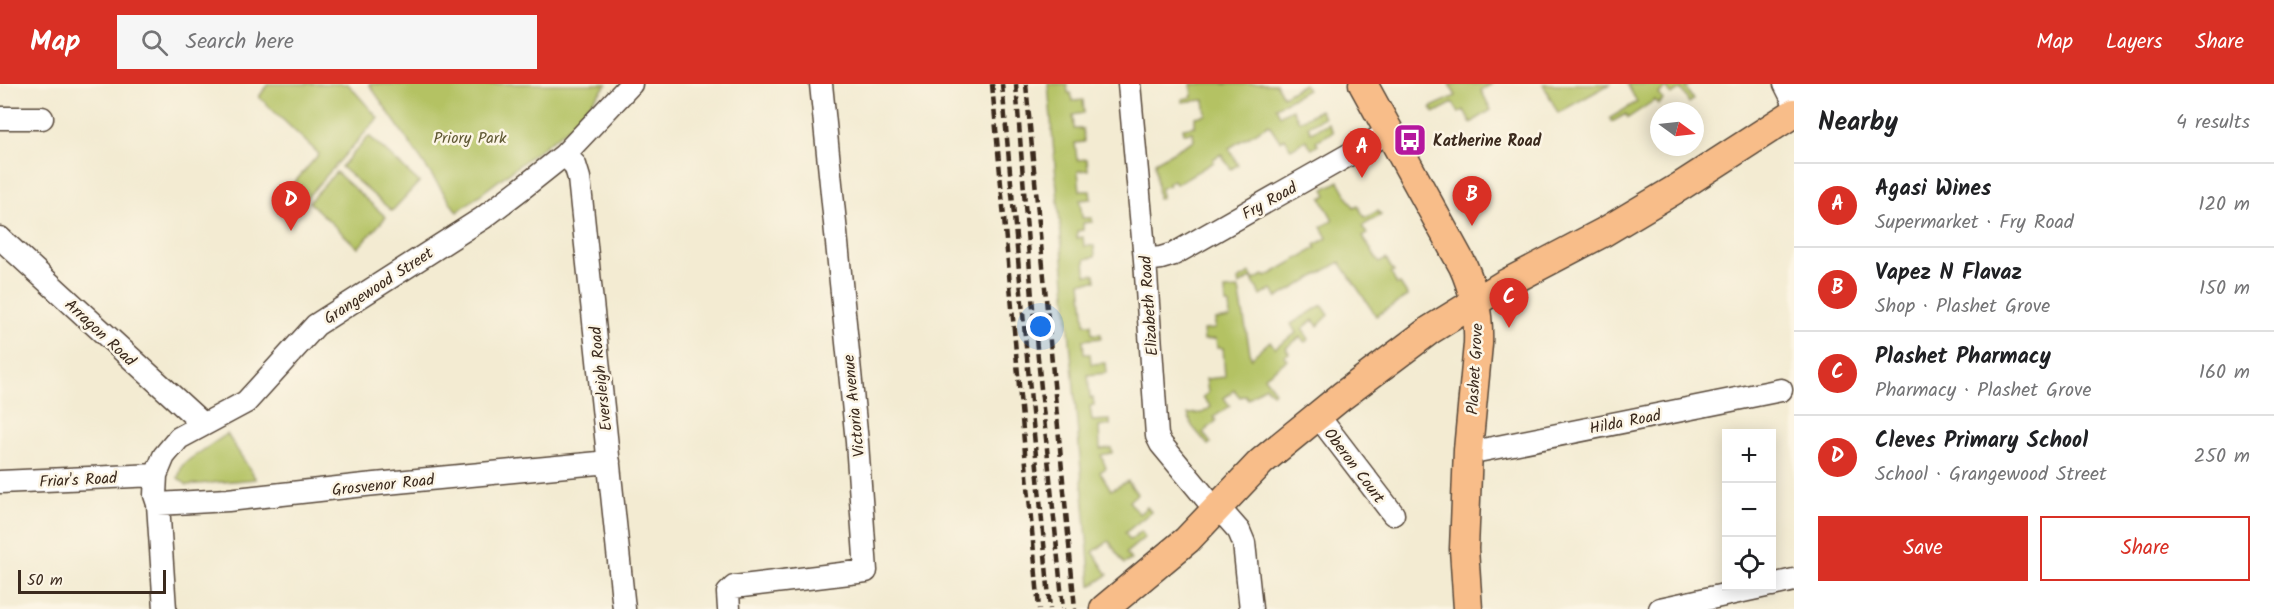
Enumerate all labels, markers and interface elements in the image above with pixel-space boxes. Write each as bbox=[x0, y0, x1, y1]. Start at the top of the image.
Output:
search box bbox=[117, 15, 537, 69]
text: Map bbox=[30, 20, 81, 65]
text: Search here bbox=[186, 25, 294, 60]
icon: search bbox=[138, 26, 171, 59]
text: Map bbox=[2036, 26, 2073, 59]
text: Layers bbox=[2106, 26, 2162, 59]
text: Share bbox=[2195, 26, 2244, 59]
north arrow bbox=[1650, 102, 1704, 156]
text: Nearby bbox=[1818, 102, 1898, 144]
text: 4 results bbox=[2176, 107, 2250, 139]
bus stop icon: Katherine Road bbox=[1392, 122, 1428, 158]
park label: Priory Park bbox=[433, 126, 507, 151]
pin: A bbox=[1342, 128, 1382, 178]
place label: Katherine Road bbox=[1433, 129, 1542, 154]
text: Agasi Wines bbox=[1875, 172, 1991, 207]
street label: Fry Road bbox=[1238, 175, 1303, 227]
pin: B bbox=[1452, 176, 1492, 226]
pin: D bbox=[272, 182, 310, 231]
text: A bbox=[1831, 189, 1844, 221]
text: 120 m bbox=[2198, 189, 2250, 221]
text: Supermarket · Fry Road bbox=[1875, 207, 2074, 239]
street label: Grangewood Street bbox=[319, 241, 439, 331]
street label: Elizabeth Road bbox=[1133, 254, 1165, 357]
text: Vapez N Flavaz bbox=[1875, 256, 2022, 291]
text: B bbox=[1831, 273, 1844, 305]
text: 150 m bbox=[2199, 273, 2250, 305]
pin: C bbox=[1490, 278, 1528, 328]
text: Shop · Plashet Grove bbox=[1875, 291, 2050, 323]
street label: Arragon Road bbox=[59, 293, 142, 374]
your location bbox=[1026, 312, 1055, 341]
street label: Plashet Grove bbox=[1461, 323, 1490, 415]
street label: Eversleigh Road bbox=[583, 324, 619, 432]
text: Plashet Pharmacy bbox=[1875, 340, 2051, 375]
street label: Victoria Avenue bbox=[837, 353, 872, 458]
text: C bbox=[1831, 357, 1844, 389]
text: 160 m bbox=[2199, 357, 2250, 389]
text: Pharmacy · Plashet Grove bbox=[1875, 375, 2091, 407]
street label: Hilda Road bbox=[1587, 403, 1664, 442]
street label: Oberon Court bbox=[1317, 423, 1391, 510]
text: Cleves Primary School bbox=[1875, 424, 2088, 459]
map controls bbox=[1722, 429, 1776, 591]
button: + bbox=[1722, 429, 1776, 483]
text: D bbox=[1831, 441, 1844, 473]
text: 250 m bbox=[2194, 441, 2250, 473]
text: School · Grangewood Street bbox=[1875, 459, 2107, 491]
street label: Friar's Road bbox=[39, 466, 119, 495]
street label: Grosvenor Road bbox=[331, 468, 437, 503]
button: − bbox=[1722, 483, 1776, 537]
button: Save bbox=[1818, 516, 2028, 581]
button: Share bbox=[2040, 516, 2250, 581]
button: locate bbox=[1722, 537, 1776, 591]
scale bar bbox=[18, 567, 166, 594]
text: 50 m bbox=[27, 568, 63, 593]

